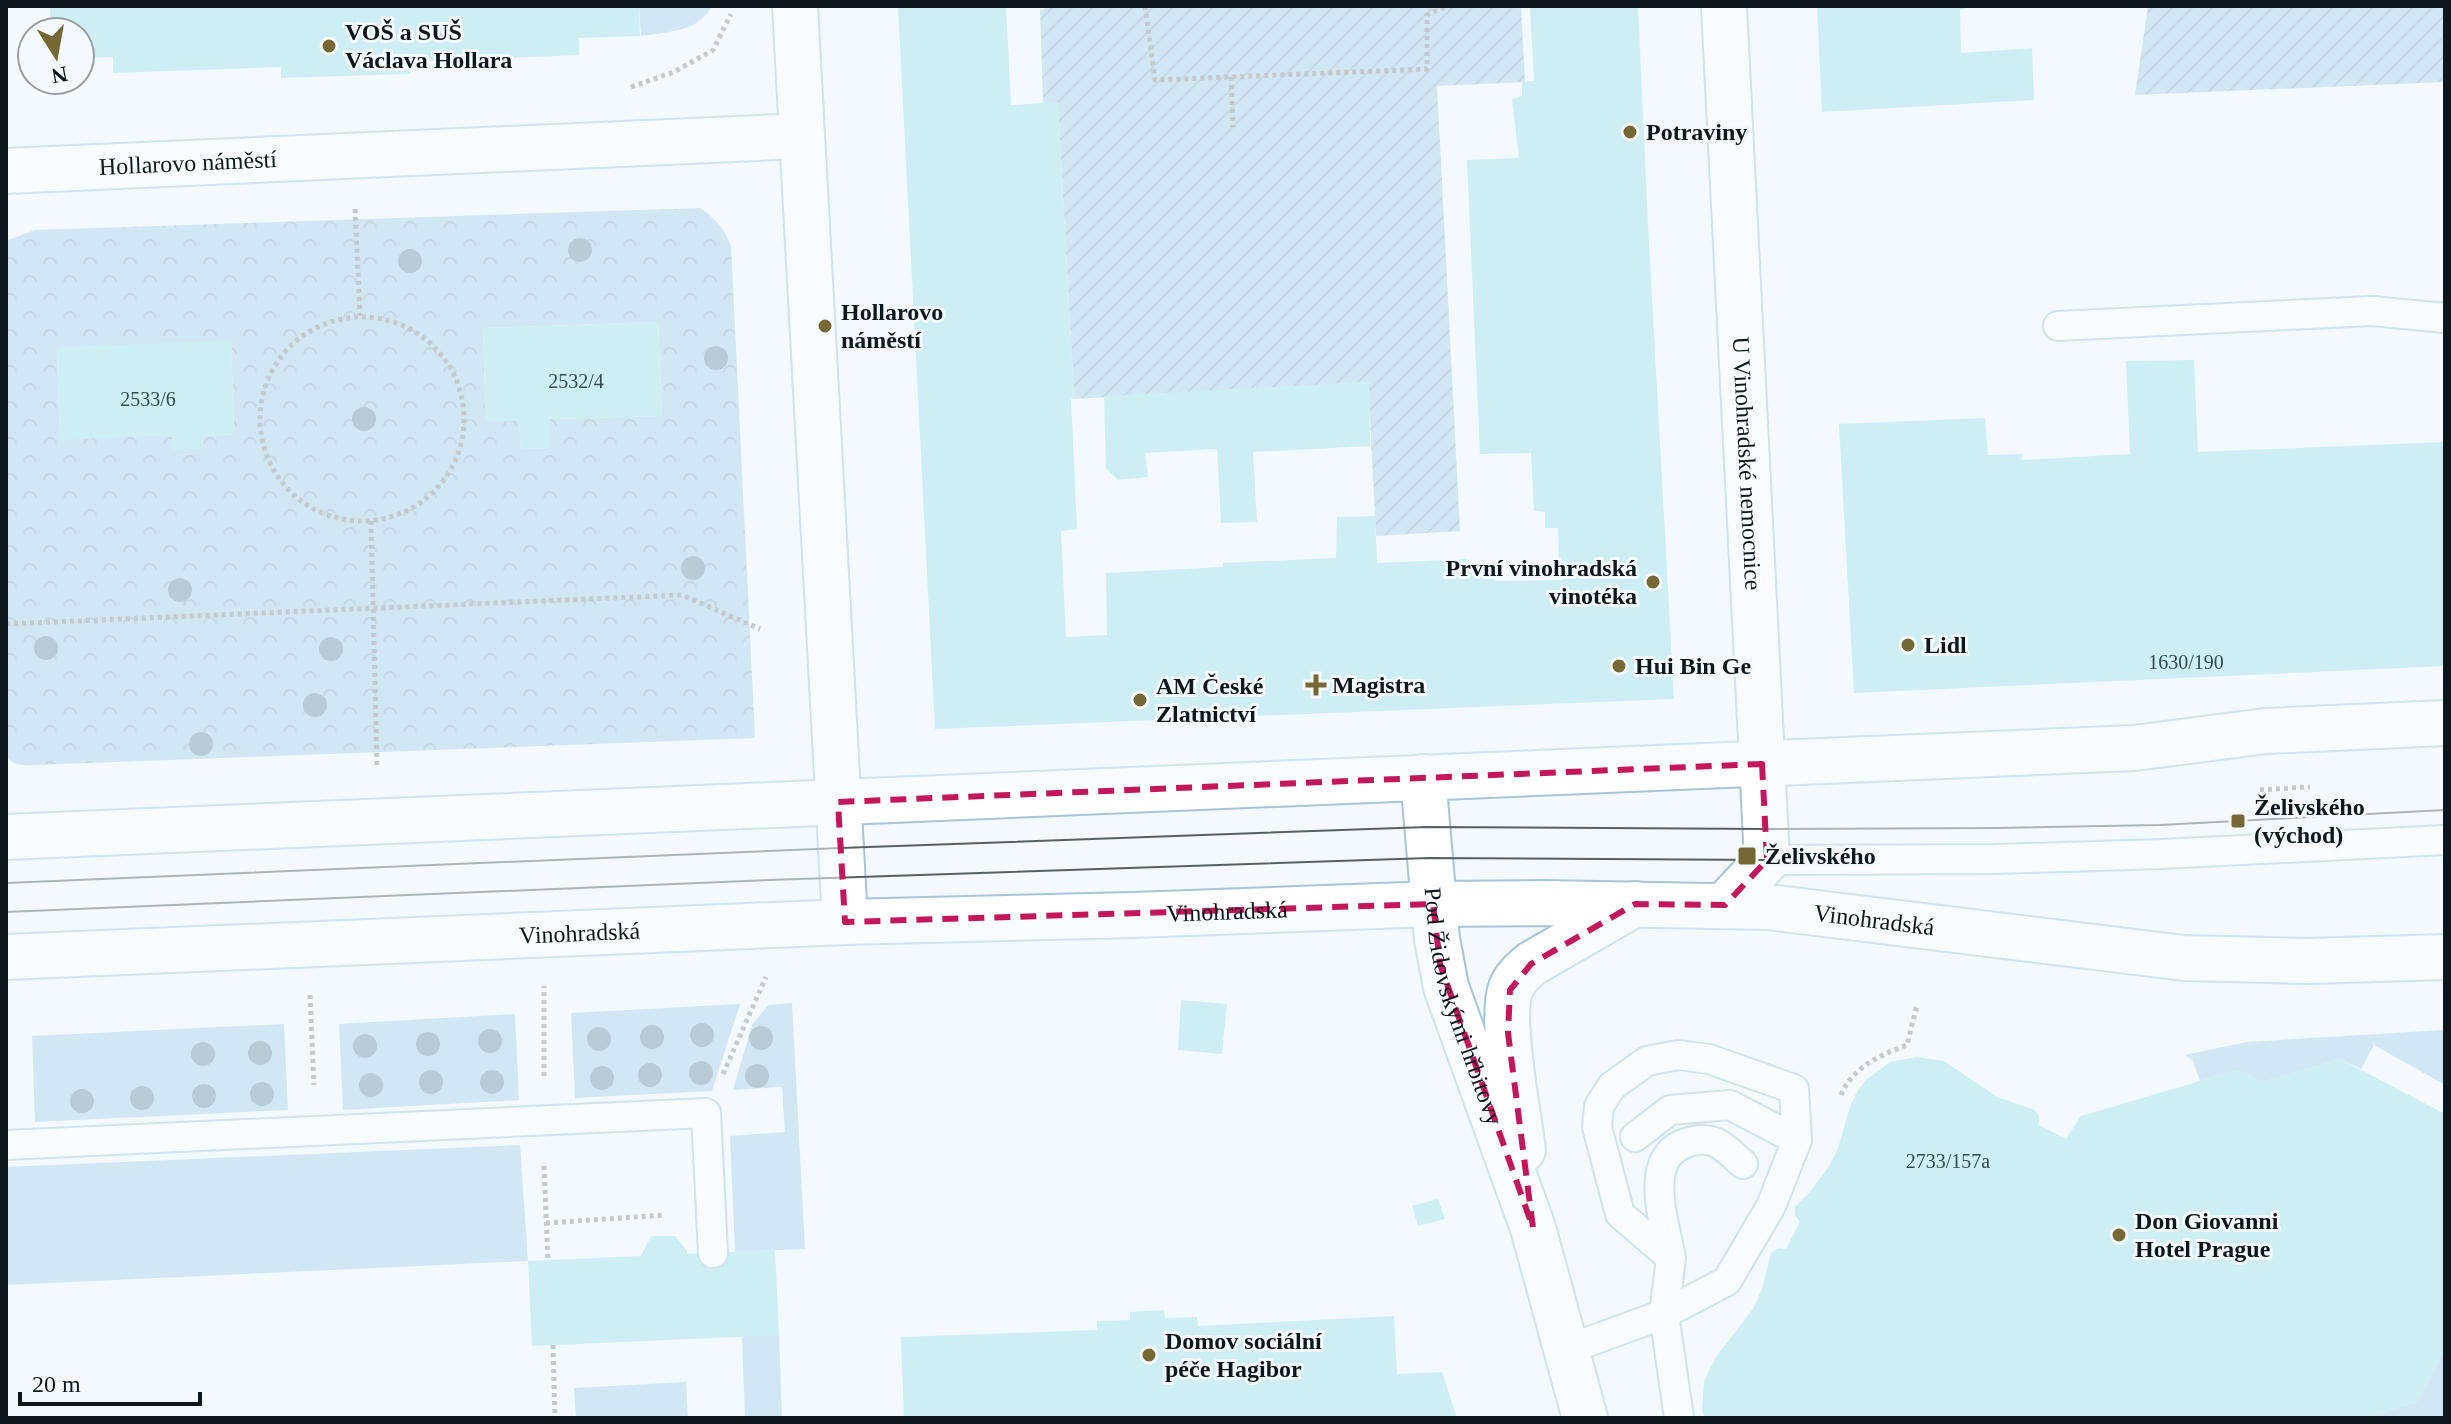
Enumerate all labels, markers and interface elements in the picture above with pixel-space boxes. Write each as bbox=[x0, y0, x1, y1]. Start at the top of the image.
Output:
north arrow bbox=[16, 16, 96, 96]
place label: VOŠ a SUŠ Václava Hollara bbox=[345, 19, 512, 73]
marker: VOŠ a SUŠ Václava Hollara bbox=[320, 37, 338, 55]
text: N bbox=[49, 61, 70, 89]
place label: Potraviny bbox=[1646, 119, 1747, 145]
marker: Potraviny bbox=[1621, 123, 1639, 141]
street label: Hollarovo náměstí bbox=[98, 146, 278, 180]
place label: Hollarovo náměstí bbox=[841, 299, 943, 353]
marker: Hollarovo náměstí bbox=[816, 317, 834, 335]
street label: U Vinohradské nemocnice bbox=[1728, 336, 1766, 591]
house number: 2532/4 bbox=[548, 370, 604, 392]
house number: 2533/6 bbox=[120, 388, 176, 410]
place label: První vinohradská vinotéka bbox=[1446, 555, 1637, 609]
marker: První vinohradská vinotéka bbox=[1644, 573, 1662, 591]
place label: Lidl bbox=[1924, 632, 1967, 658]
marker: Lidl bbox=[1899, 636, 1917, 654]
house number: 1630/190 bbox=[2148, 651, 2224, 673]
place label: Hui Bin Ge bbox=[1635, 653, 1751, 679]
marker: Hui Bin Ge bbox=[1610, 657, 1628, 675]
place label: Magistra bbox=[1332, 672, 1425, 698]
place label: AM České Zlatnictví bbox=[1156, 673, 1264, 727]
marker: Magistra bbox=[1307, 676, 1325, 694]
marker: AM České Zlatnictví bbox=[1131, 691, 1149, 709]
place label: Želivského (východ) bbox=[2254, 794, 2365, 848]
marker: Želivského (východ) bbox=[2229, 812, 2247, 830]
place label: Želivského bbox=[1765, 843, 1876, 869]
marker: Želivského bbox=[1736, 845, 1758, 867]
street label: Pod Židovskými hřbitovy bbox=[1420, 886, 1508, 1129]
street label: Vinohradská bbox=[1166, 896, 1289, 927]
street label: Vinohradská bbox=[1812, 900, 1936, 940]
street label: Vinohradská bbox=[518, 918, 641, 949]
house number: 2733/157a bbox=[1906, 1150, 1990, 1172]
place label: Don Giovanni Hotel Prague bbox=[2135, 1208, 2279, 1262]
marker: Don Giovanni Hotel Prague bbox=[2110, 1226, 2128, 1244]
place label: Domov sociální péče Hagibor bbox=[1165, 1328, 1322, 1382]
marker: Domov sociální péče Hagibor bbox=[1140, 1346, 1158, 1364]
scale bar bbox=[20, 1356, 200, 1406]
text: 20 m bbox=[32, 1371, 81, 1397]

